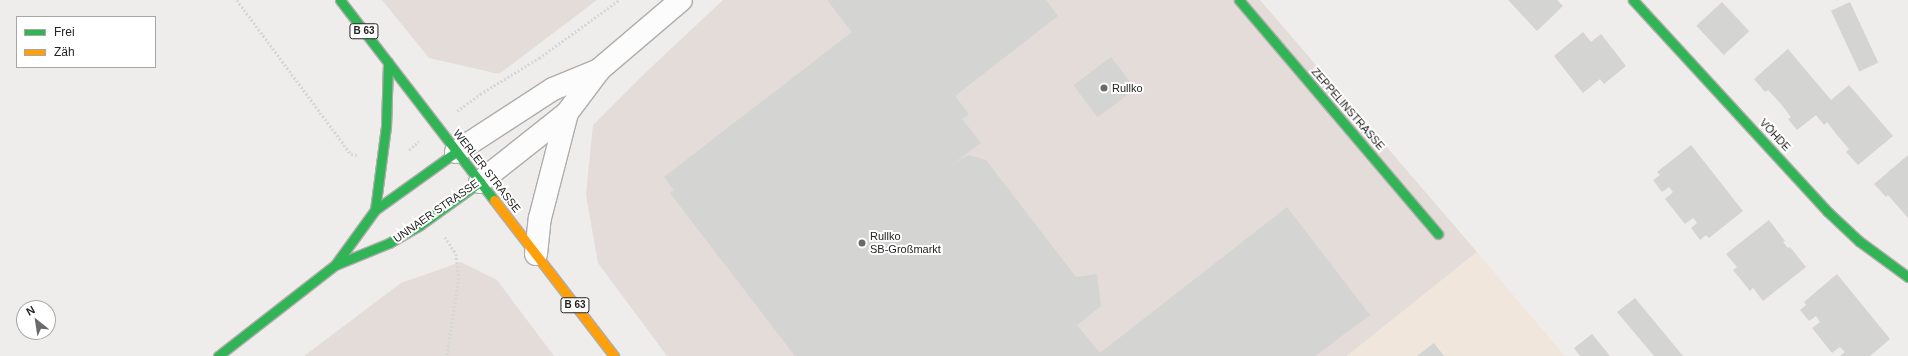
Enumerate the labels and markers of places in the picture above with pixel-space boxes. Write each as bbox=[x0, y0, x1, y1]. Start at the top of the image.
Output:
place label: Rullko bbox=[1112, 81, 1143, 95]
marker: Rullko bbox=[1099, 83, 1109, 93]
place label: Rullko SB-Großmarkt bbox=[870, 230, 941, 256]
marker: Rullko SB-Großmarkt bbox=[857, 238, 867, 248]

